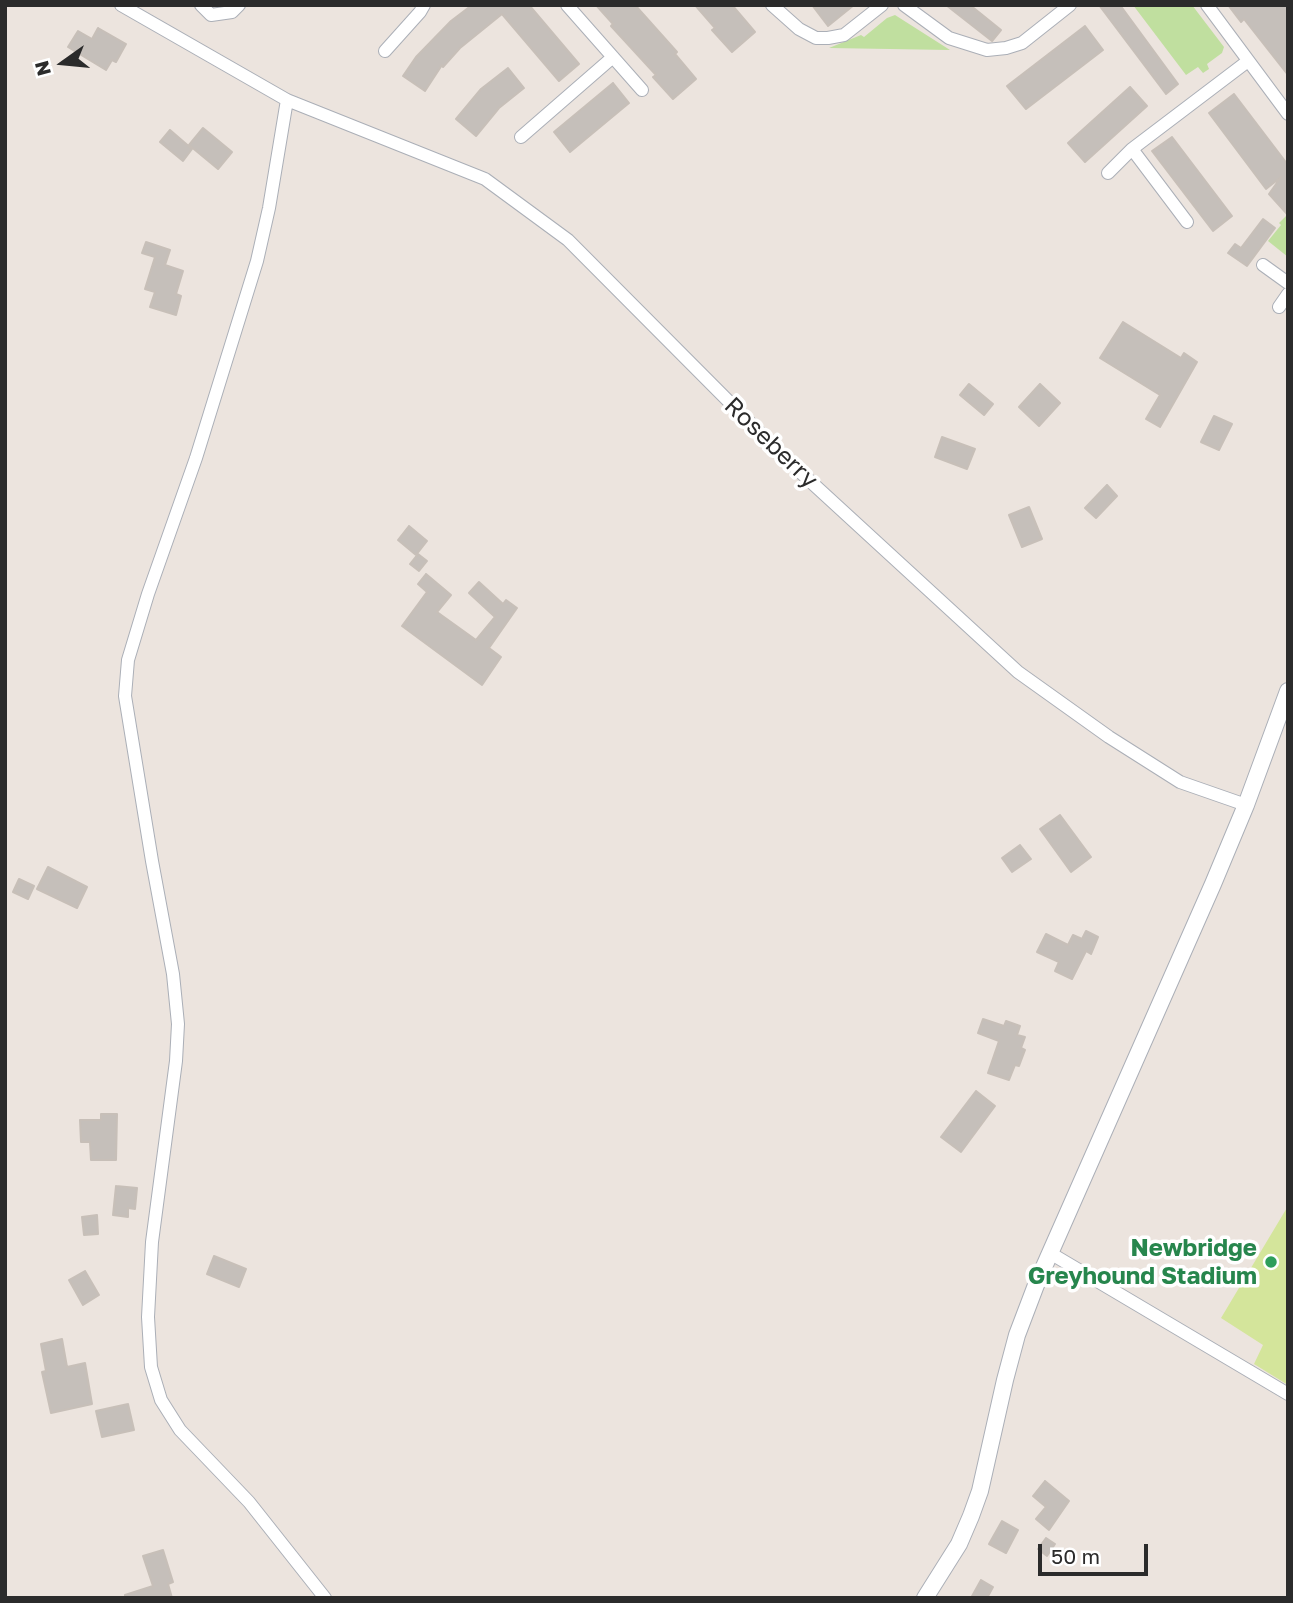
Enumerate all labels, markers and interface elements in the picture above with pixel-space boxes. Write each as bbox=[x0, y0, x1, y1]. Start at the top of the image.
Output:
north arrow bbox=[28, 28, 98, 98]
text: N bbox=[29, 59, 55, 79]
street label: Roseberry bbox=[718, 391, 824, 495]
place label: Newbridge Greyhound Stadium bbox=[1028, 1234, 1257, 1290]
marker: Newbridge Greyhound Stadium bbox=[1263, 1254, 1279, 1270]
scale bar bbox=[1041, 1530, 1151, 1574]
text: 50 m bbox=[1051, 1543, 1100, 1569]

